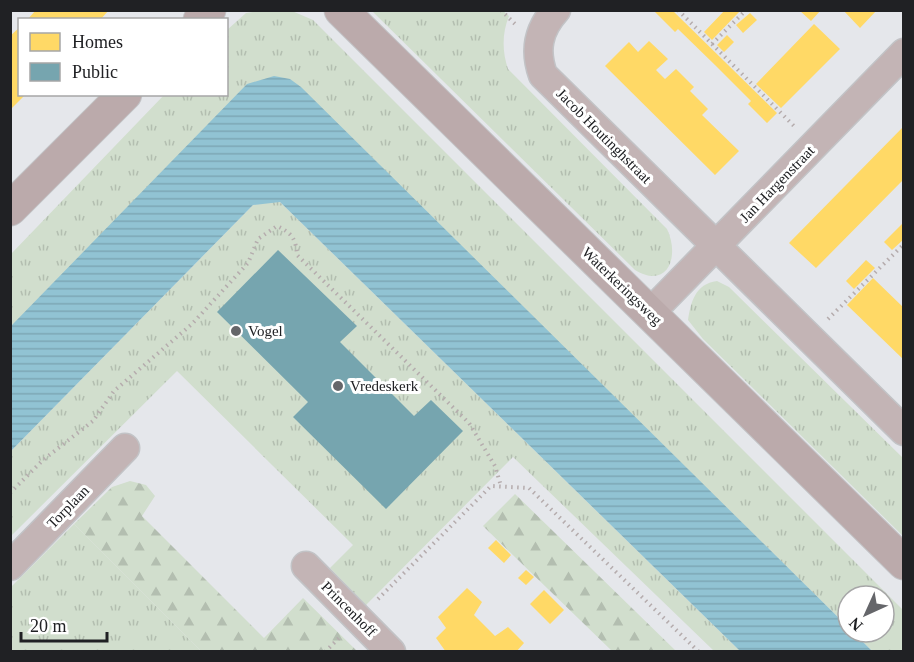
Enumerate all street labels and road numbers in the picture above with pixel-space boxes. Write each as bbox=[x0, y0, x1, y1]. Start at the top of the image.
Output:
street label: Jacob Houtinghstraat bbox=[553, 85, 655, 187]
street label: Jan Hargenstraat bbox=[736, 142, 818, 226]
street label: Waterkeringsweg bbox=[579, 244, 666, 328]
street label: Torplaan bbox=[44, 482, 93, 532]
street label: Princenhoff bbox=[318, 578, 380, 640]

